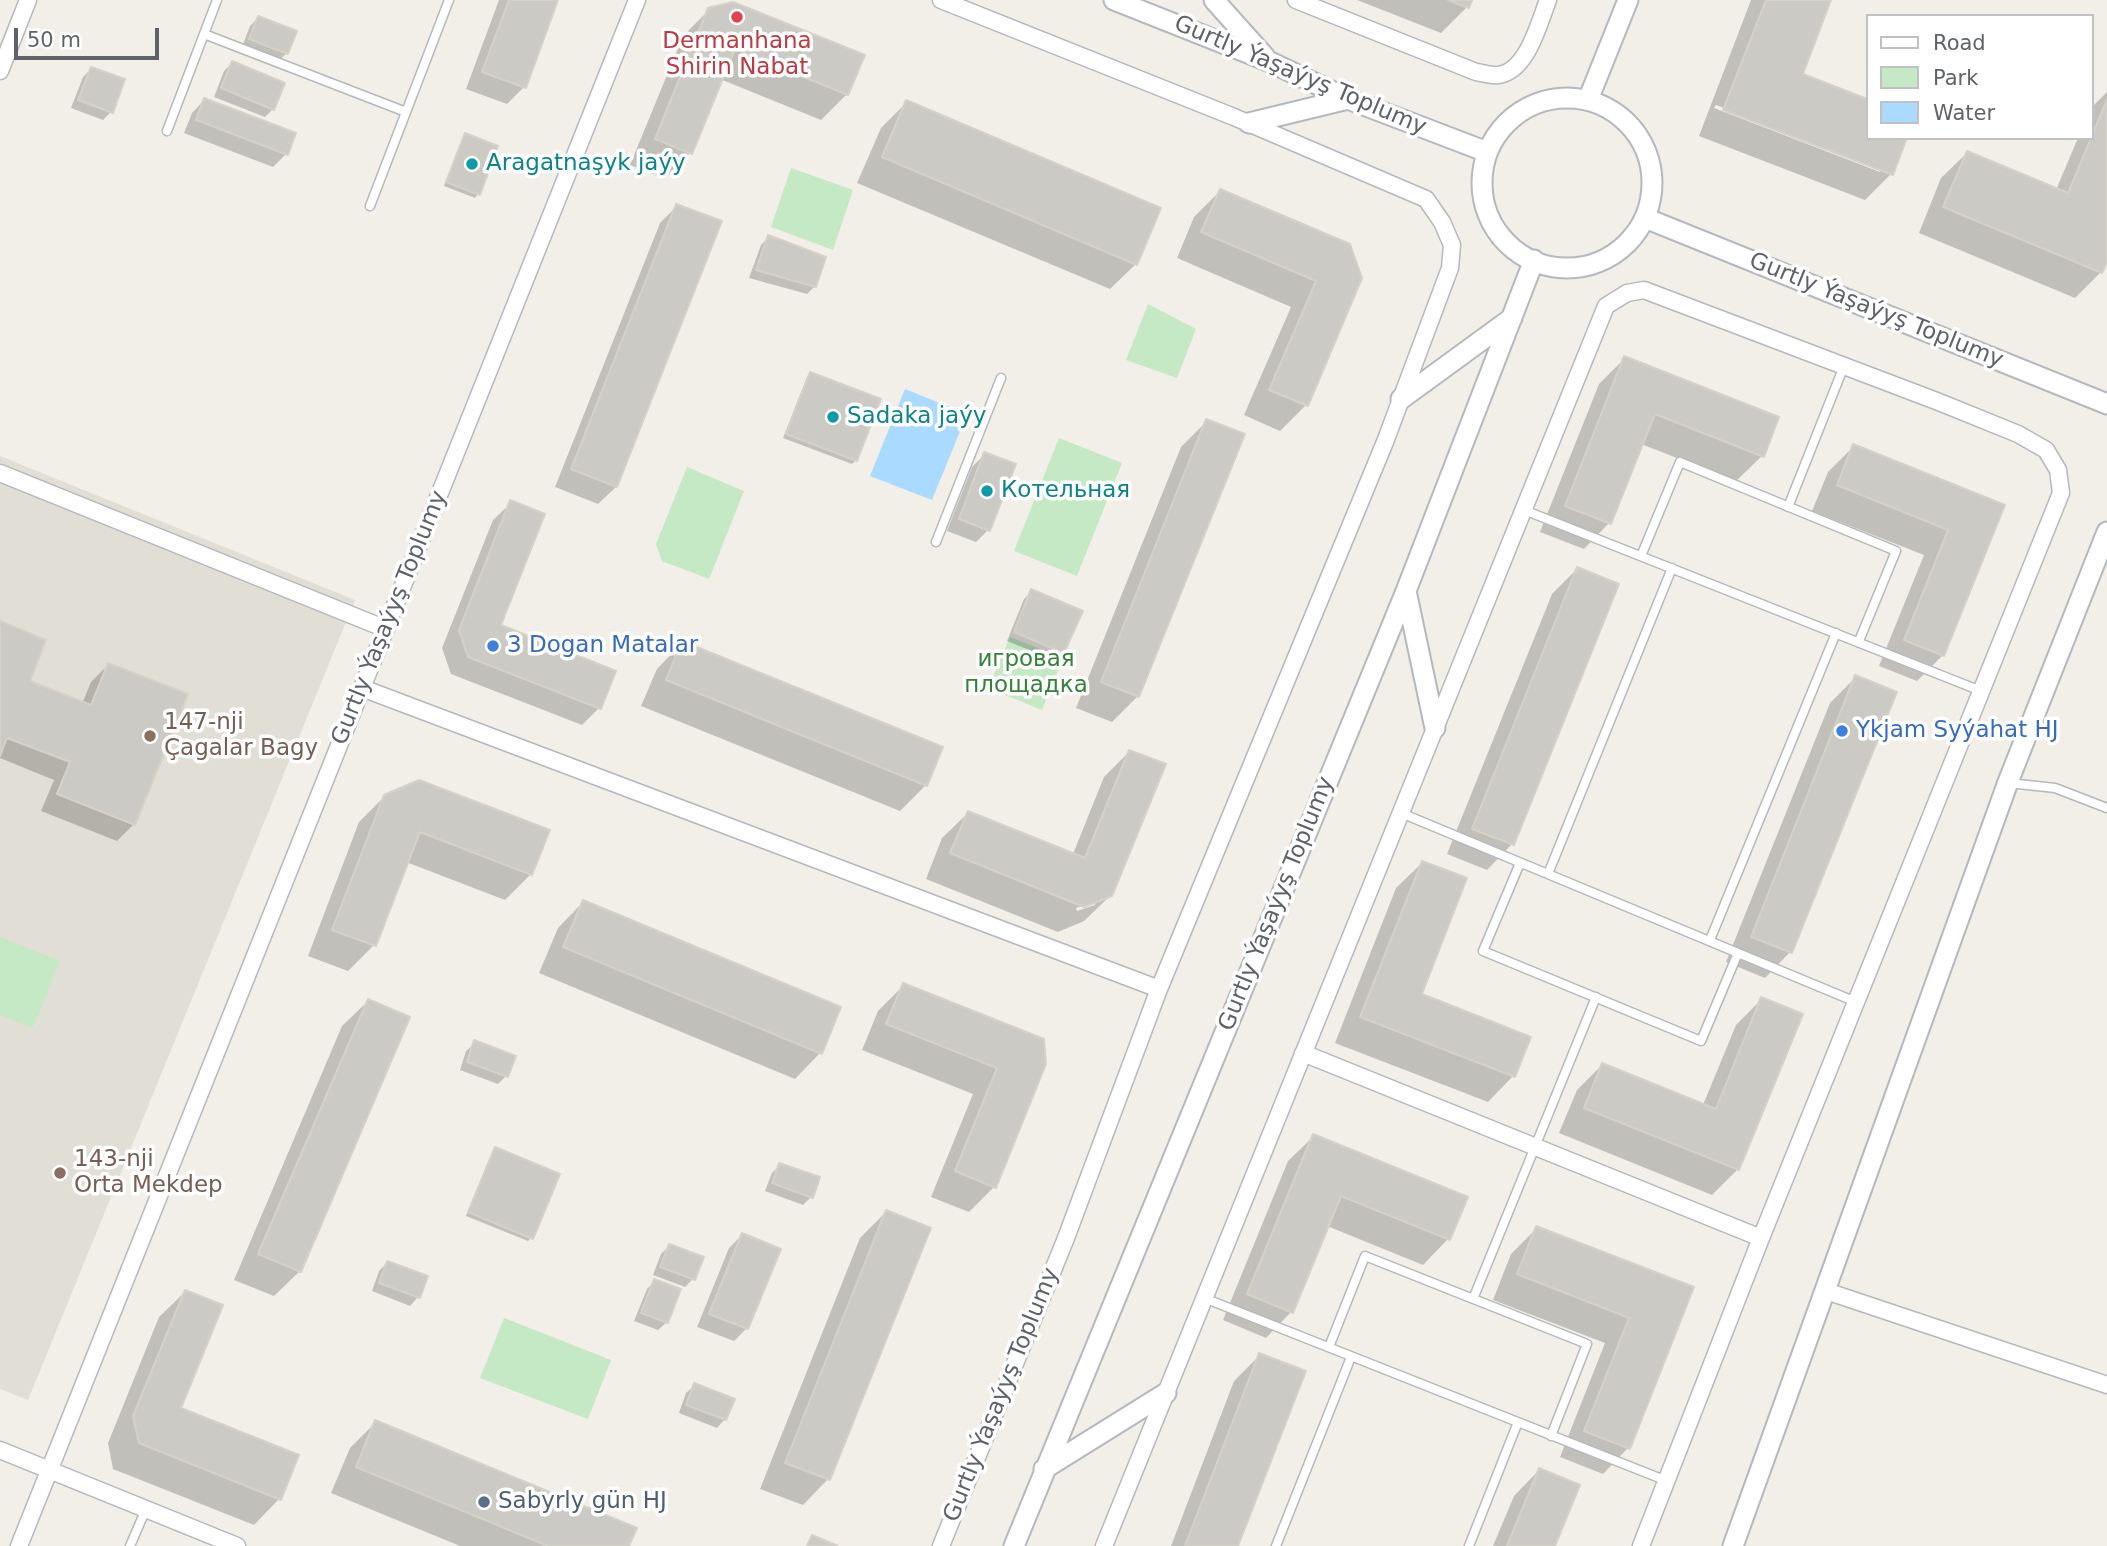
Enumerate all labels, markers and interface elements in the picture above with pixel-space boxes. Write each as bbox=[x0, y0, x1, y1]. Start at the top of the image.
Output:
marker: Dermanhana Shirin Nabat bbox=[729, 9, 745, 25]
street label: Gurtly Ýaşaýyş Toplumy bbox=[1170, 10, 1430, 142]
scale bar bbox=[18, 14, 163, 58]
legend bbox=[1866, 14, 2093, 140]
text: 50 m bbox=[27, 28, 81, 52]
place label: Dermanhana Shirin Nabat bbox=[662, 28, 812, 82]
text: Road bbox=[1933, 31, 1986, 55]
text: Park bbox=[1933, 66, 1978, 90]
text: Water bbox=[1933, 101, 1995, 125]
place label: Aragatnaşyk jaýy bbox=[486, 150, 686, 178]
marker: Aragatnaşyk jaýy bbox=[464, 156, 480, 172]
street label: Gurtly Ýaşaýyş Toplumy bbox=[1745, 247, 2007, 375]
place label: Sadaka jaýy bbox=[847, 403, 986, 431]
marker: Sadaka jaýy bbox=[825, 409, 841, 425]
place label: Котельная bbox=[1001, 477, 1130, 505]
marker: Котельная bbox=[979, 483, 995, 499]
street label: Gurtly Ýaşaýyş Toplumy bbox=[326, 487, 454, 749]
place label: 3 Dogan Matalar bbox=[507, 632, 698, 660]
marker: 3 Dogan Matalar bbox=[485, 638, 501, 654]
park label: игровая площадка bbox=[964, 646, 1088, 700]
place label: 147-nji Çagalar Bagy bbox=[164, 709, 318, 763]
place label: Ykjam Syýahat HJ bbox=[1856, 717, 2059, 745]
marker: Ykjam Syýahat HJ bbox=[1834, 723, 1850, 739]
marker: 147-nji Çagalar Bagy bbox=[142, 728, 158, 744]
street label: Gurtly Ýaşaýyş Toplumy bbox=[1213, 773, 1341, 1035]
place label: 143-nji Orta Mekdep bbox=[74, 1146, 223, 1200]
marker: 143-nji Orta Mekdep bbox=[52, 1165, 68, 1181]
street label: Gurtly Ýaşaýyş Toplumy bbox=[938, 1264, 1066, 1526]
place label: Sabyrly gün HJ bbox=[498, 1488, 667, 1516]
marker: Sabyrly gün HJ bbox=[476, 1494, 492, 1510]

